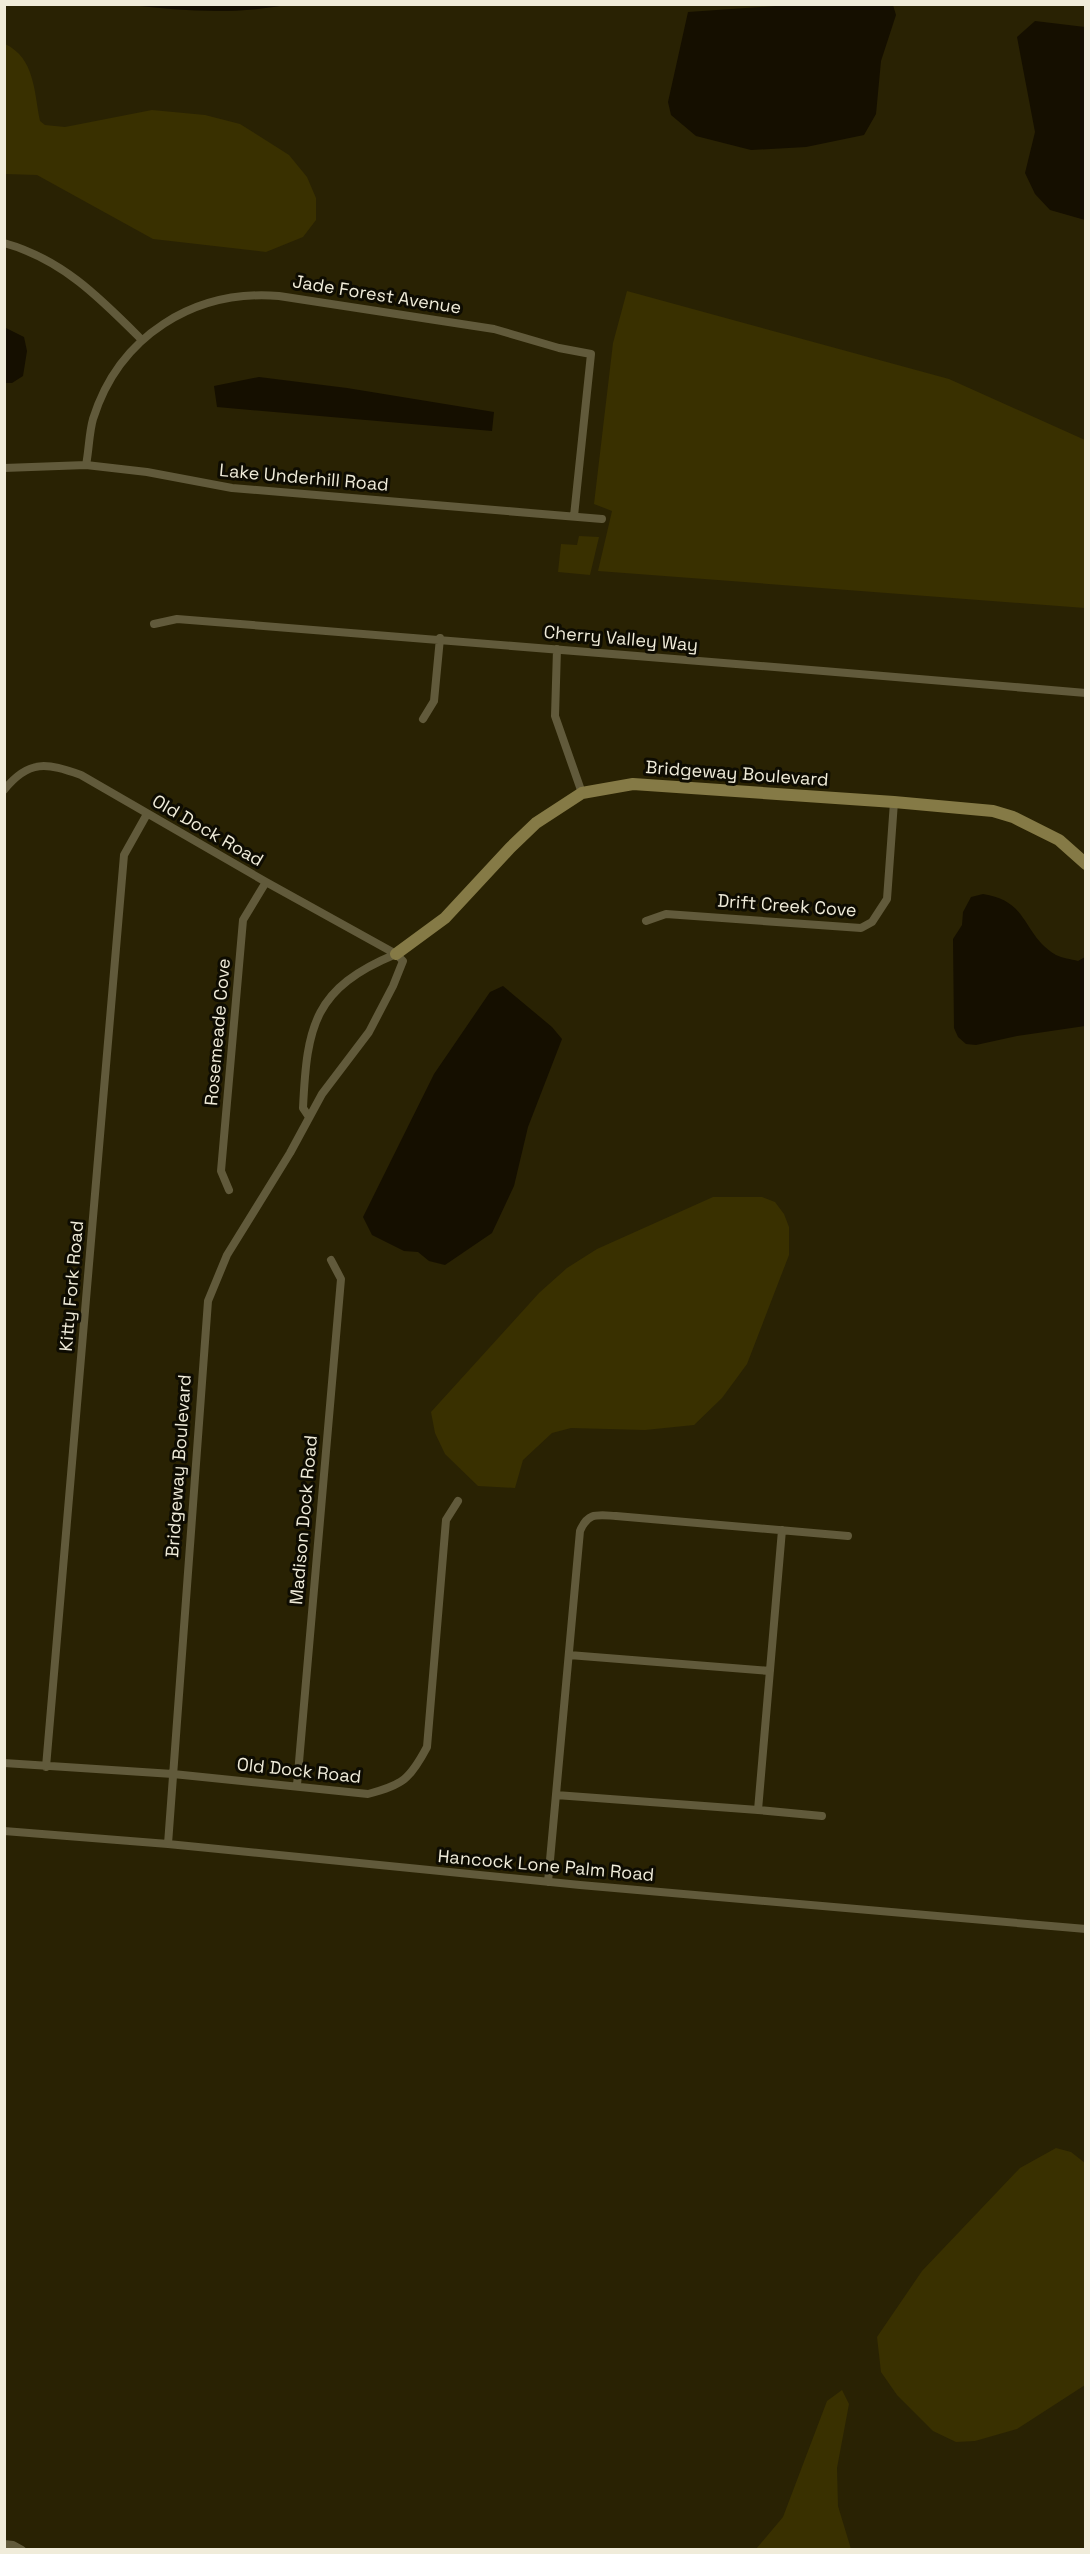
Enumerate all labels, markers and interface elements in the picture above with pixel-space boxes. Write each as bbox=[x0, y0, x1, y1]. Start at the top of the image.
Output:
street label: Jade Forest Avenue bbox=[291, 269, 463, 319]
street label: Lake Underhill Road bbox=[218, 458, 390, 496]
street label: Cherry Valley Way bbox=[543, 620, 699, 656]
street label: Bridgeway Boulevard bbox=[645, 755, 829, 791]
street label: Old Dock Road bbox=[148, 789, 268, 871]
street label: Drift Creek Cove bbox=[717, 889, 857, 921]
street label: Rosemeade Cove bbox=[199, 957, 235, 1107]
street label: Kitty Fork Road bbox=[54, 1220, 88, 1352]
street label: Bridgeway Boulevard bbox=[160, 1374, 196, 1558]
street label: Madison Dock Road bbox=[284, 1434, 322, 1606]
street label: Old Dock Road bbox=[236, 1752, 362, 1788]
street label: Hancock Lone Palm Road bbox=[437, 1844, 655, 1886]

